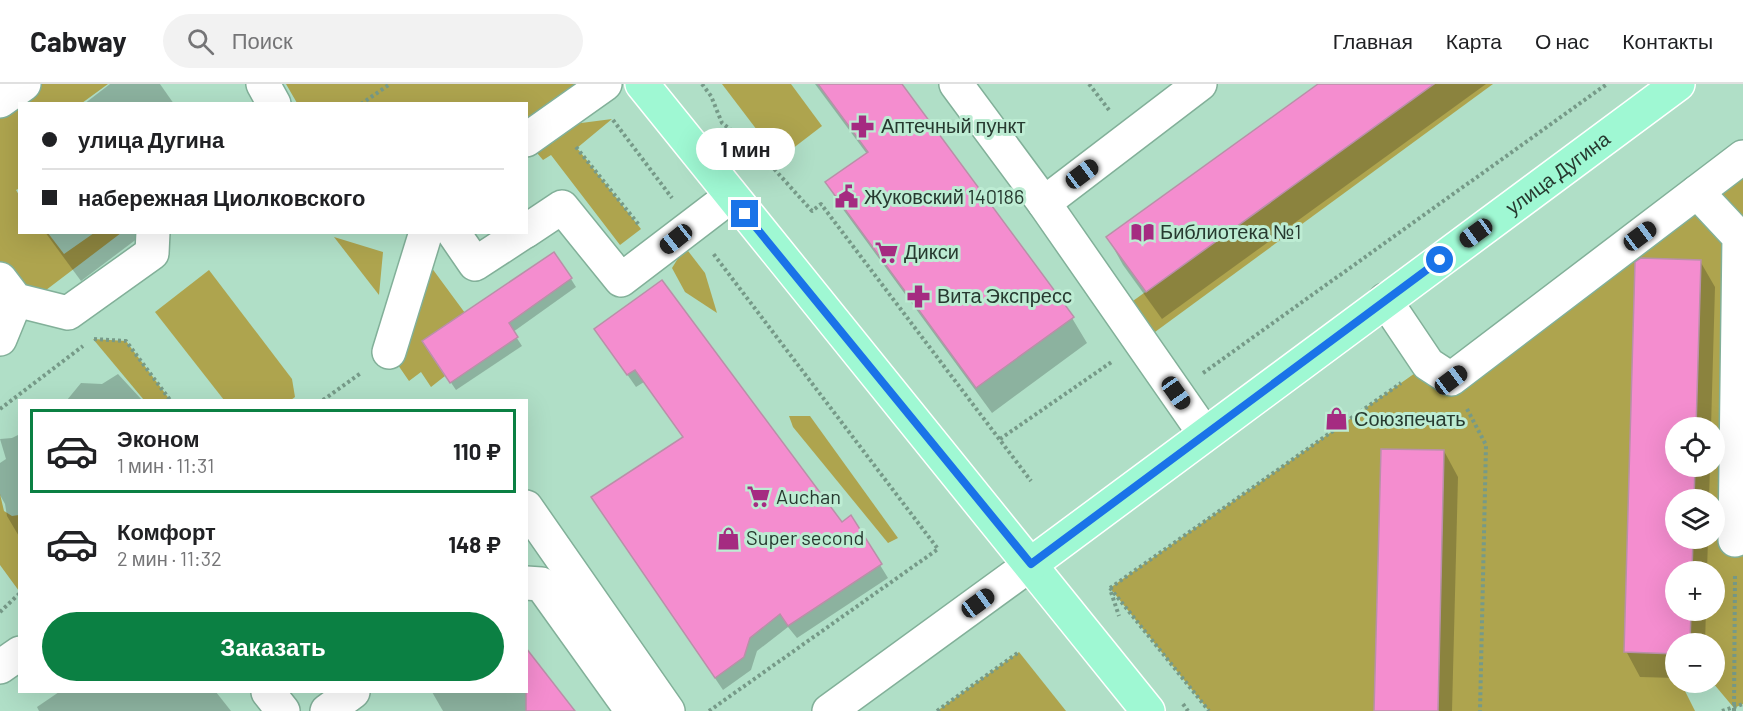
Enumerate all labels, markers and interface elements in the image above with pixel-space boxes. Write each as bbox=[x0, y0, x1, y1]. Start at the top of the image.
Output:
search box bbox=[163, 14, 583, 68]
text: Cabway bbox=[30, 24, 127, 58]
icon: search bbox=[184, 25, 217, 58]
text: Поиск bbox=[232, 27, 293, 53]
text: Главная bbox=[1333, 28, 1413, 53]
text: Карта bbox=[1446, 28, 1502, 53]
text: О нас bbox=[1535, 28, 1589, 53]
text: Контакты bbox=[1622, 28, 1713, 53]
pharmacy icon: Аптечный пункт bbox=[850, 113, 876, 139]
place label: Аптечный пункт bbox=[881, 113, 1026, 137]
street label: улица Дугина bbox=[1500, 125, 1615, 219]
text: улица Дугина bbox=[78, 126, 224, 152]
callout: 1 мин bbox=[696, 127, 795, 169]
text: 1 мин bbox=[720, 137, 771, 161]
car bbox=[1062, 156, 1102, 192]
text: набережная Циолковского bbox=[78, 184, 365, 210]
public building icon: Жуковский 140186 bbox=[833, 184, 859, 210]
place label: Жуковский 140186 bbox=[864, 184, 1024, 208]
route end bbox=[731, 200, 758, 227]
car bbox=[1456, 215, 1496, 251]
car bbox=[1620, 218, 1660, 254]
library icon: Библиотека №1 bbox=[1129, 219, 1155, 245]
place label: Библиотека №1 bbox=[1160, 219, 1301, 243]
car bbox=[656, 221, 696, 257]
supermarket icon: Дикси bbox=[873, 239, 899, 265]
place label: Дикси bbox=[904, 239, 959, 263]
route start bbox=[1426, 246, 1453, 273]
pharmacy icon: Вита Экспресс bbox=[906, 283, 932, 309]
place label: Вита Экспресс bbox=[937, 283, 1072, 307]
car bbox=[1431, 362, 1471, 398]
car bbox=[1158, 373, 1194, 413]
shop icon: Союзпечать bbox=[1323, 406, 1349, 432]
place label: Союзпечать bbox=[1354, 406, 1466, 430]
map controls bbox=[1665, 417, 1725, 693]
button: locate bbox=[1665, 417, 1725, 477]
icon: car bbox=[45, 424, 99, 478]
text: Эконом bbox=[117, 425, 200, 451]
text: 110 ₽ bbox=[453, 438, 501, 464]
text: 1 мин · 11:31 bbox=[117, 453, 214, 477]
supermarket icon: Auchan bbox=[745, 484, 771, 510]
place label: Auchan bbox=[776, 484, 841, 508]
button: layers bbox=[1665, 489, 1725, 549]
icon: car bbox=[45, 517, 99, 571]
text: Комфорт bbox=[117, 518, 216, 544]
shop icon: Super second bbox=[715, 525, 741, 551]
place label: Super second bbox=[746, 525, 864, 549]
text: 148 ₽ bbox=[448, 531, 501, 557]
text: 2 мин · 11:32 bbox=[117, 546, 222, 570]
button: + bbox=[1665, 561, 1725, 621]
car bbox=[958, 585, 998, 621]
button: Заказать bbox=[42, 612, 504, 681]
button: − bbox=[1665, 633, 1725, 693]

